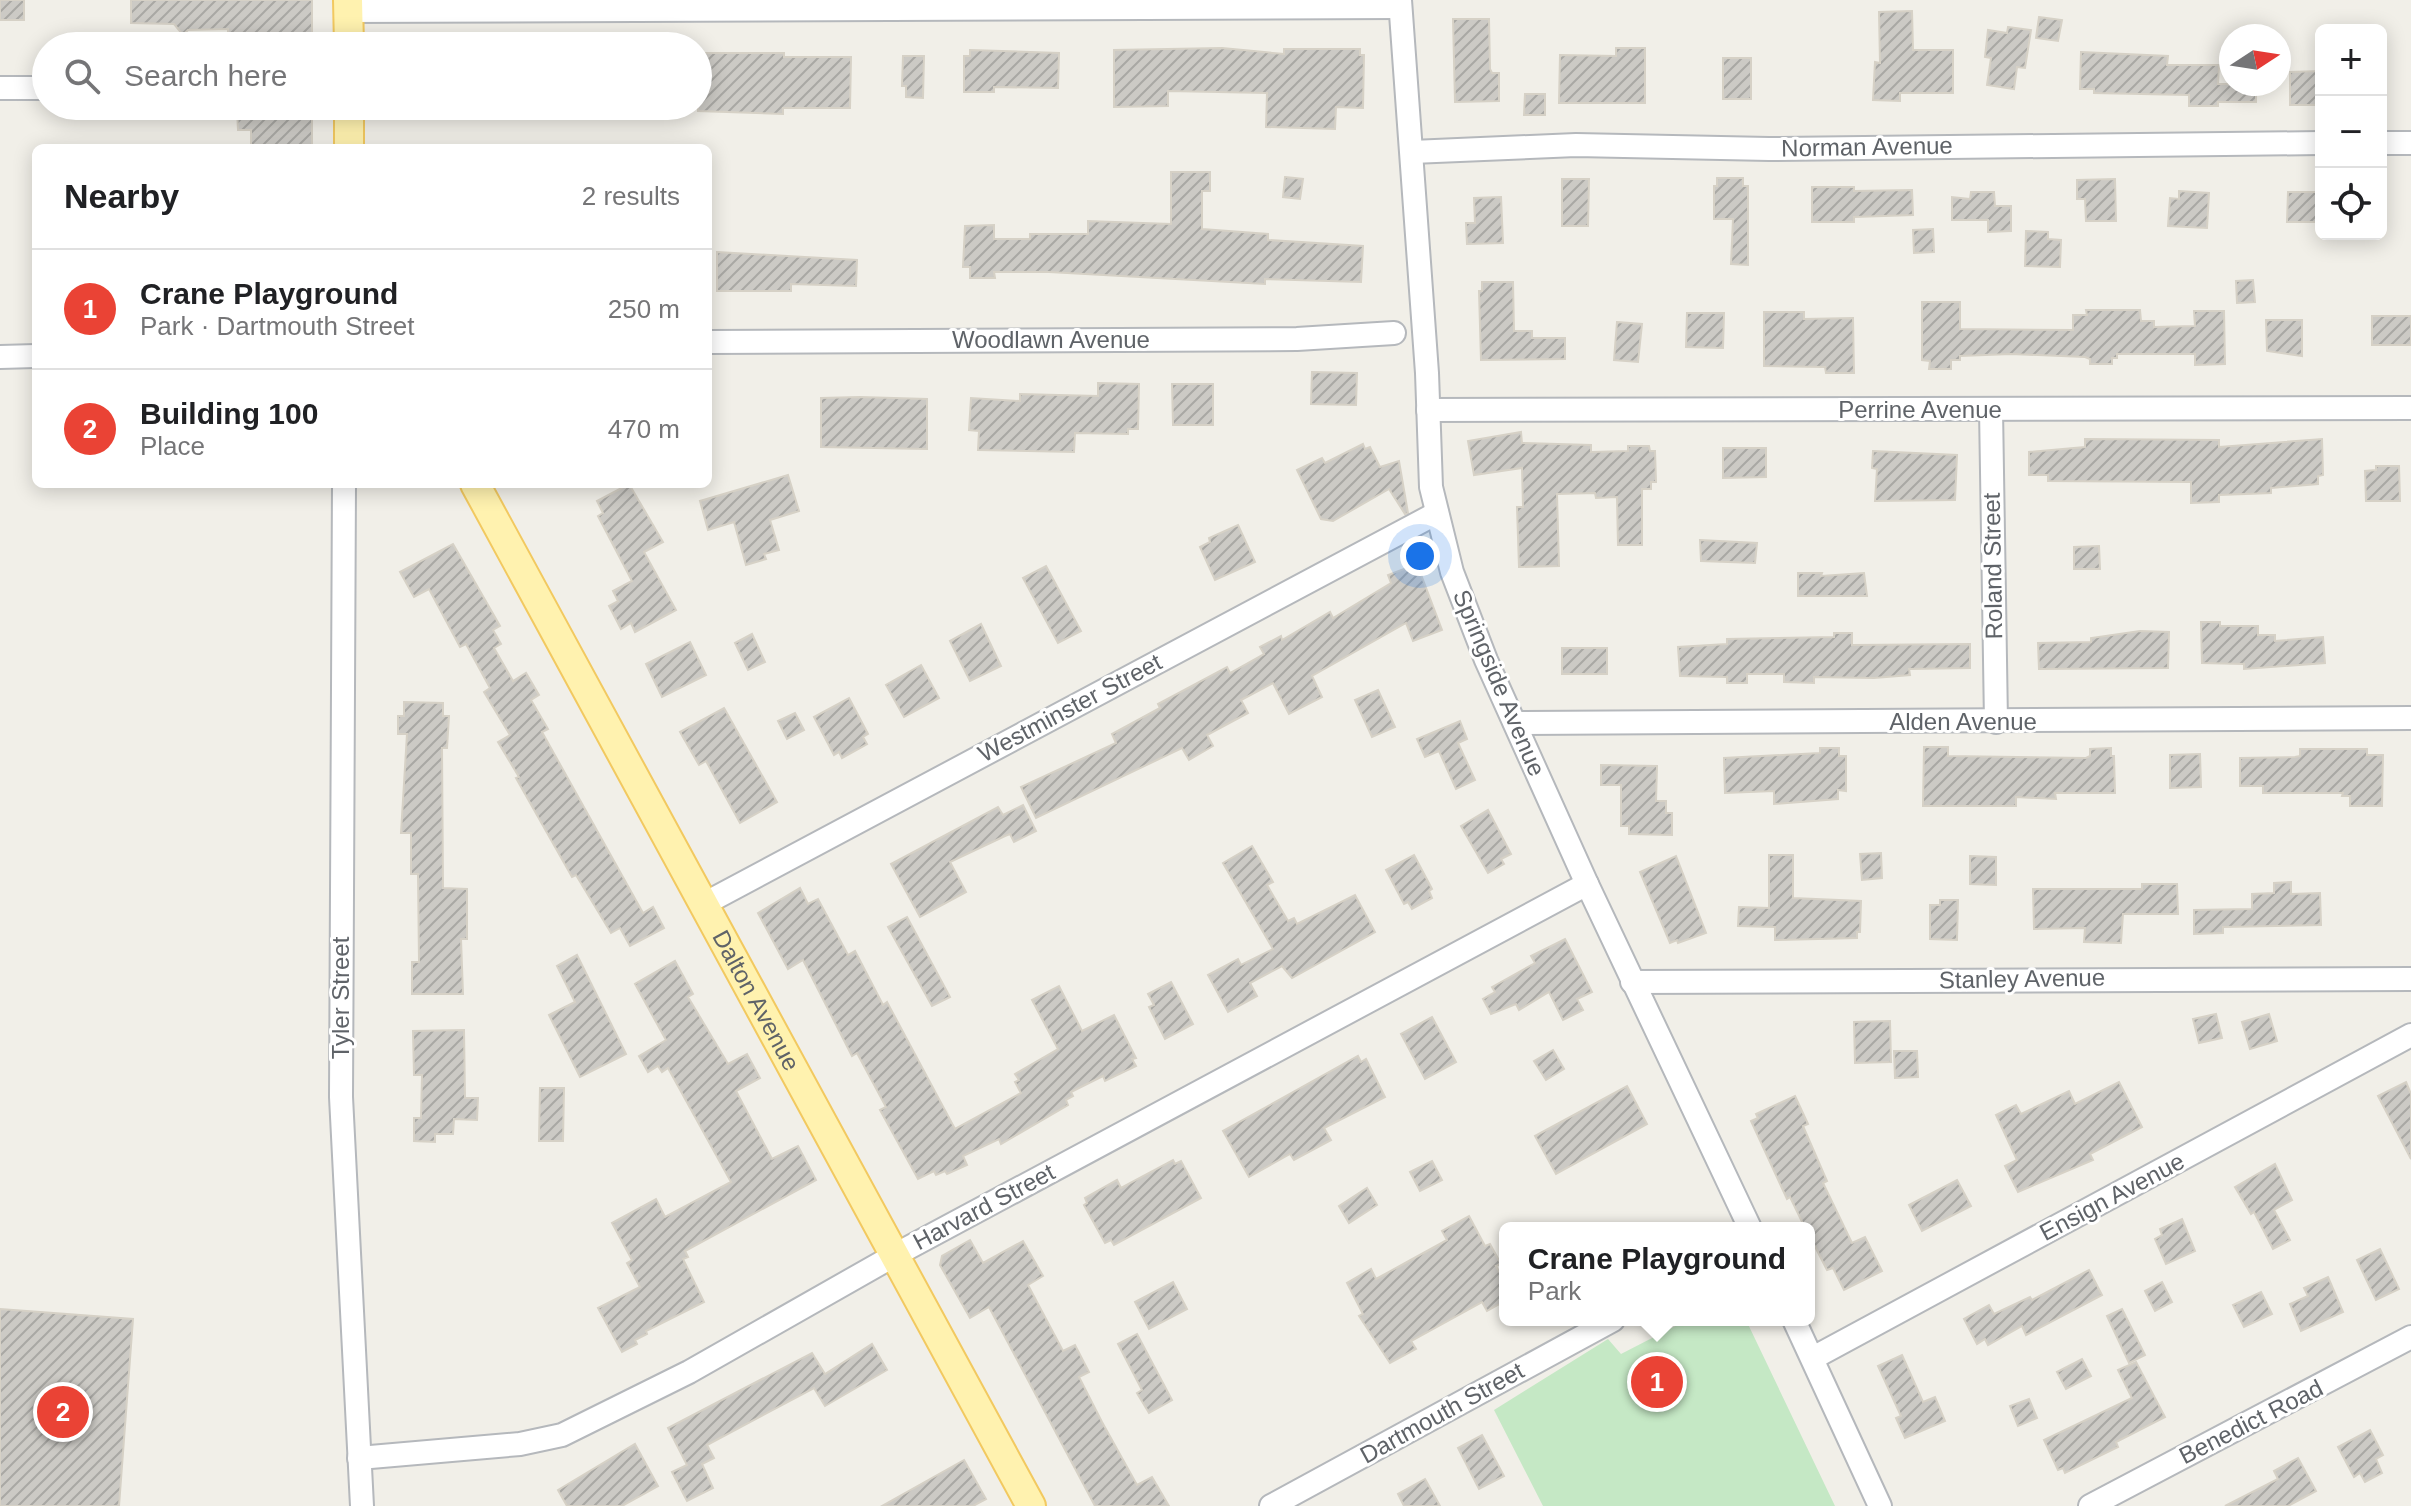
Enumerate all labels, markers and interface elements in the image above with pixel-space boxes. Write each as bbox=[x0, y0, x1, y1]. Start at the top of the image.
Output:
north arrow bbox=[2219, 24, 2291, 96]
map controls bbox=[2315, 24, 2387, 240]
button: + bbox=[2315, 24, 2387, 96]
search box bbox=[32, 32, 712, 120]
icon: search bbox=[60, 54, 104, 98]
text: Search here bbox=[124, 59, 287, 92]
button: − bbox=[2315, 96, 2387, 168]
street label: Norman Avenue bbox=[1781, 132, 1953, 161]
button: locate bbox=[2315, 168, 2387, 240]
text: Nearby bbox=[64, 177, 179, 215]
text: 2 results bbox=[582, 181, 680, 211]
text: Crane Playground bbox=[140, 277, 398, 310]
text: 1 bbox=[83, 294, 97, 324]
text: 250 m bbox=[608, 294, 680, 324]
text: Park · Dartmouth Street bbox=[140, 311, 415, 341]
street label: Woodlawn Avenue bbox=[952, 326, 1150, 353]
street label: Perrine Avenue bbox=[1838, 396, 2002, 423]
text: Building 100 bbox=[140, 397, 318, 430]
text: 2 bbox=[83, 414, 97, 444]
text: 470 m bbox=[608, 414, 680, 444]
text: Place bbox=[140, 431, 205, 461]
street label: Roland Street bbox=[1978, 492, 2007, 640]
your location bbox=[1400, 536, 1440, 576]
street label: Springside Avenue bbox=[1448, 586, 1551, 780]
street label: Westminster Street bbox=[974, 648, 1166, 767]
street label: Alden Avenue bbox=[1889, 708, 2037, 735]
street label: Dalton Avenue bbox=[707, 925, 806, 1075]
street label: Tyler Street bbox=[327, 936, 354, 1059]
street label: Stanley Avenue bbox=[1939, 964, 2105, 993]
street label: Ensign Avenue bbox=[2035, 1147, 2189, 1246]
street label: Harvard Street bbox=[909, 1158, 1059, 1255]
popup bbox=[1499, 1222, 1815, 1326]
text: Crane Playground bbox=[1528, 1242, 1786, 1275]
text: Park bbox=[1528, 1276, 1581, 1306]
pin: 1 bbox=[1631, 1352, 1683, 1412]
street label: Dartmouth Street bbox=[1355, 1356, 1529, 1469]
street label: Benedict Road bbox=[2174, 1374, 2327, 1469]
pin: 2 bbox=[37, 1382, 89, 1442]

